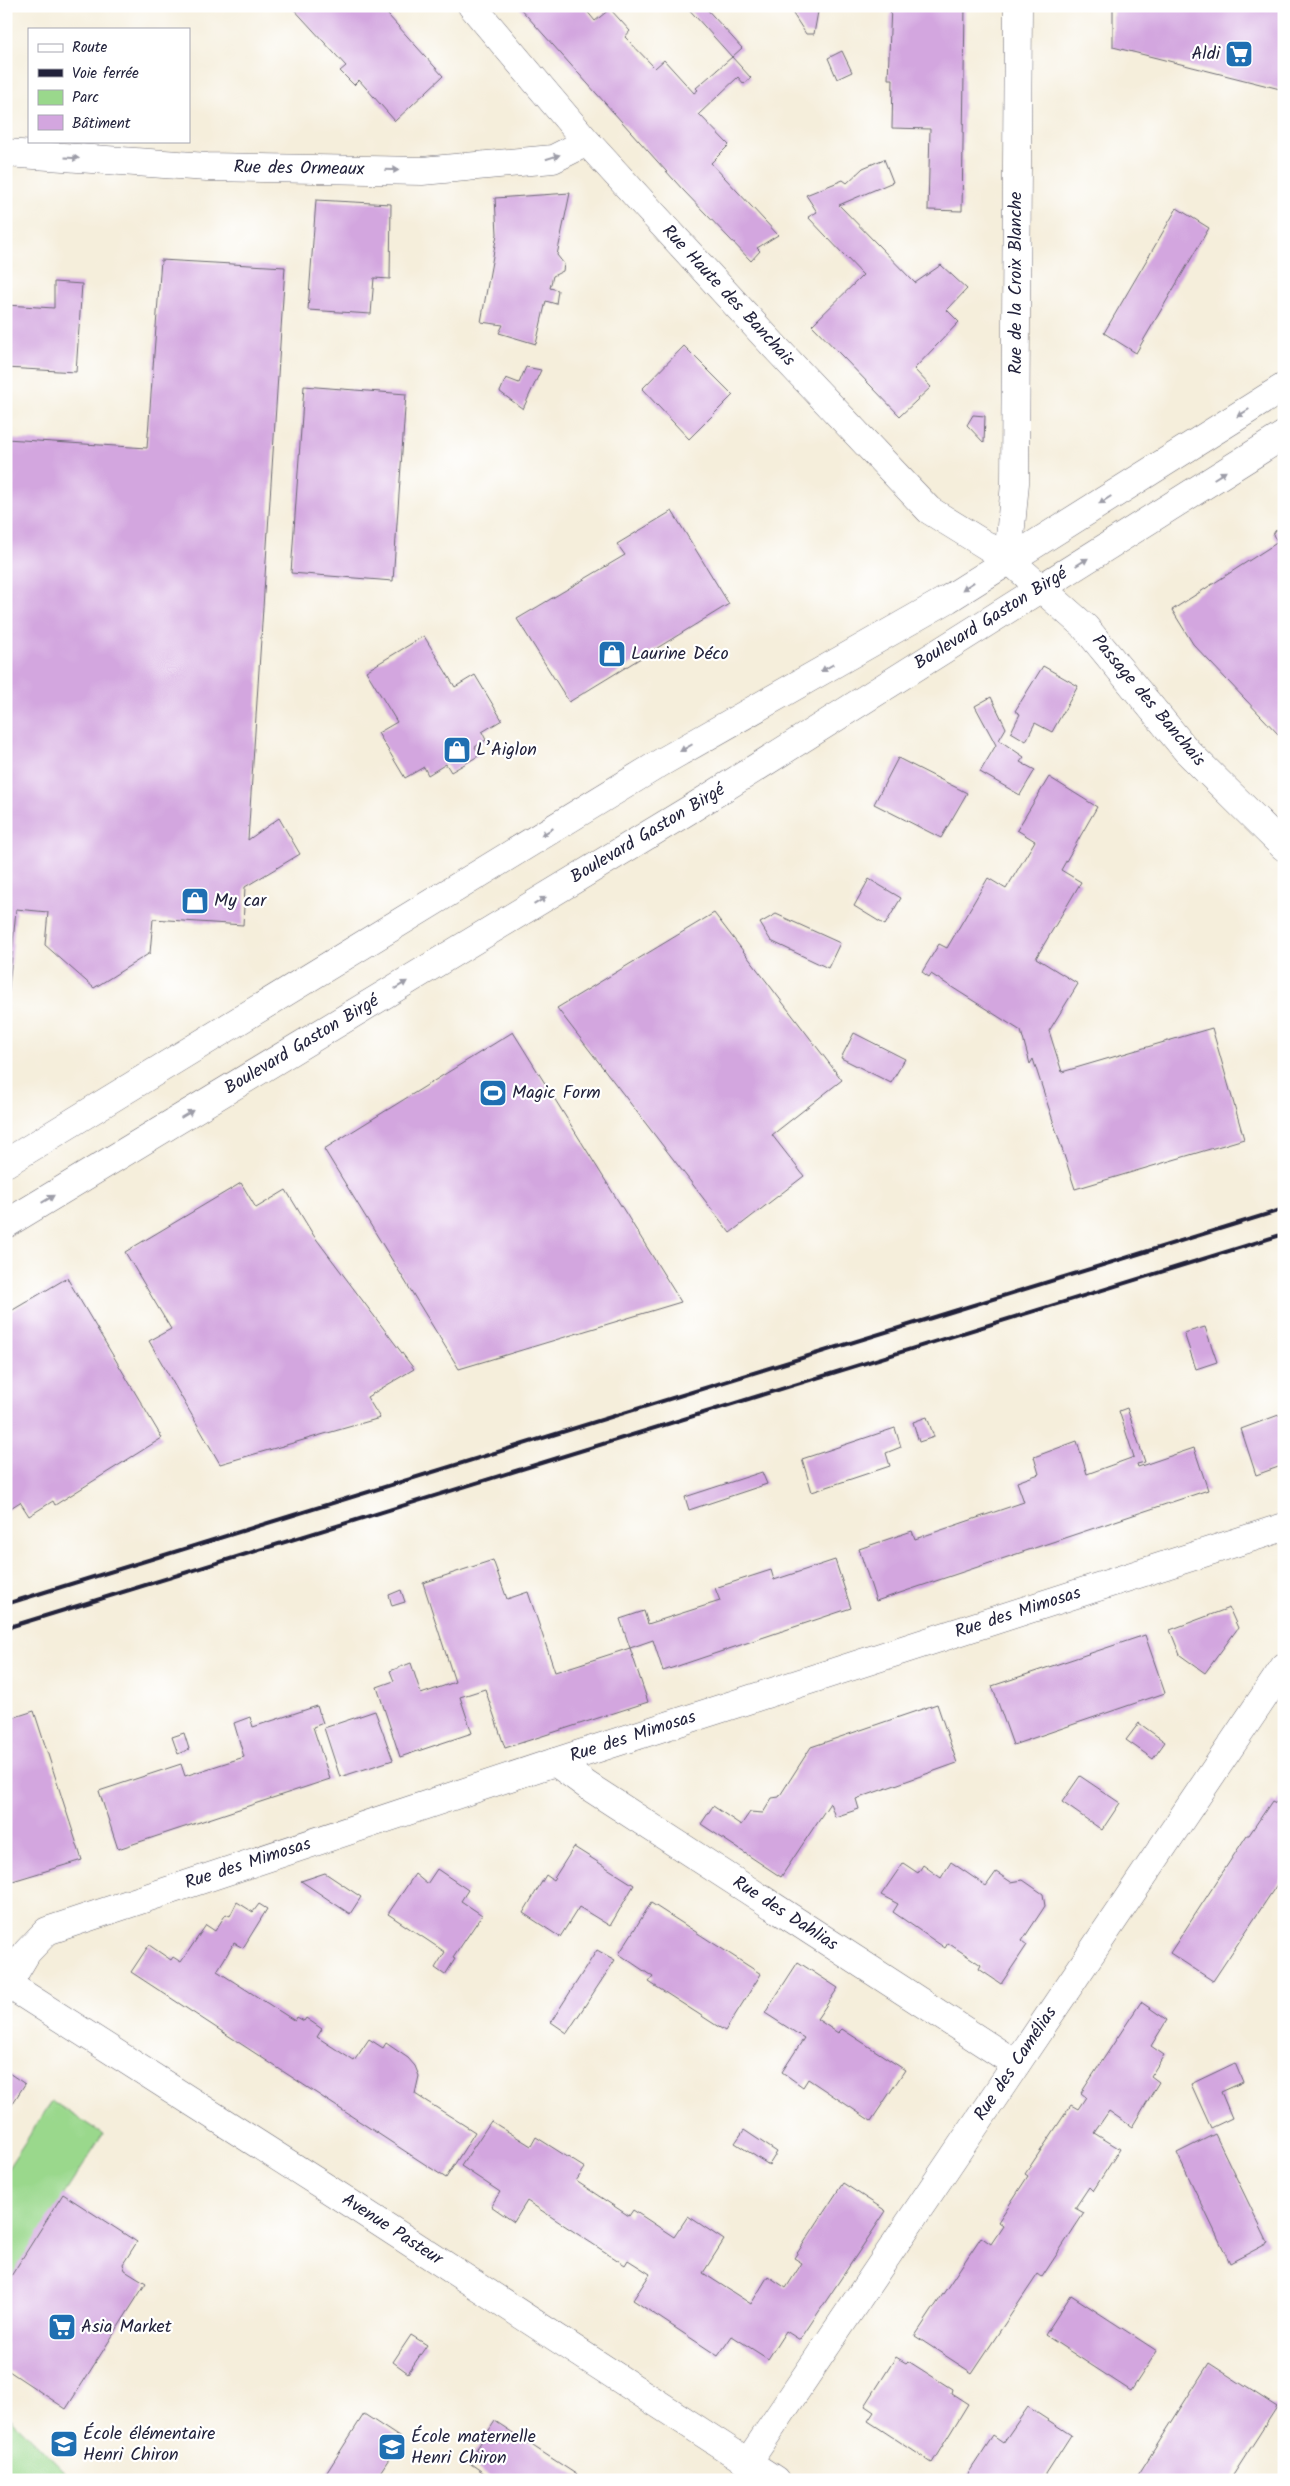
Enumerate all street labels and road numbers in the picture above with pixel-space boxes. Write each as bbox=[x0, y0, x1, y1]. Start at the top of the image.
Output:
street label: Rue des Ormeaux bbox=[233, 153, 365, 185]
street label: Rue de la Croix Blanche bbox=[1002, 192, 1031, 374]
street label: Rue Haute des Banchais bbox=[654, 218, 802, 374]
street label: Boulevard Gaston Birgé bbox=[909, 559, 1074, 678]
street label: Passage des Banchais bbox=[1084, 628, 1212, 774]
street label: Boulevard Gaston Birgé bbox=[565, 776, 732, 892]
street label: Boulevard Gaston Birgé bbox=[219, 987, 386, 1103]
street label: Rue des Mimosas bbox=[951, 1579, 1085, 1647]
street label: Rue des Mimosas bbox=[566, 1703, 700, 1771]
street label: Rue des Mimosas bbox=[181, 1830, 315, 1898]
street label: Rue des Dahlias bbox=[726, 1869, 844, 1959]
street label: Rue des Camélias bbox=[967, 2001, 1065, 2127]
street label: Avenue Pasteur bbox=[336, 2186, 449, 2274]

